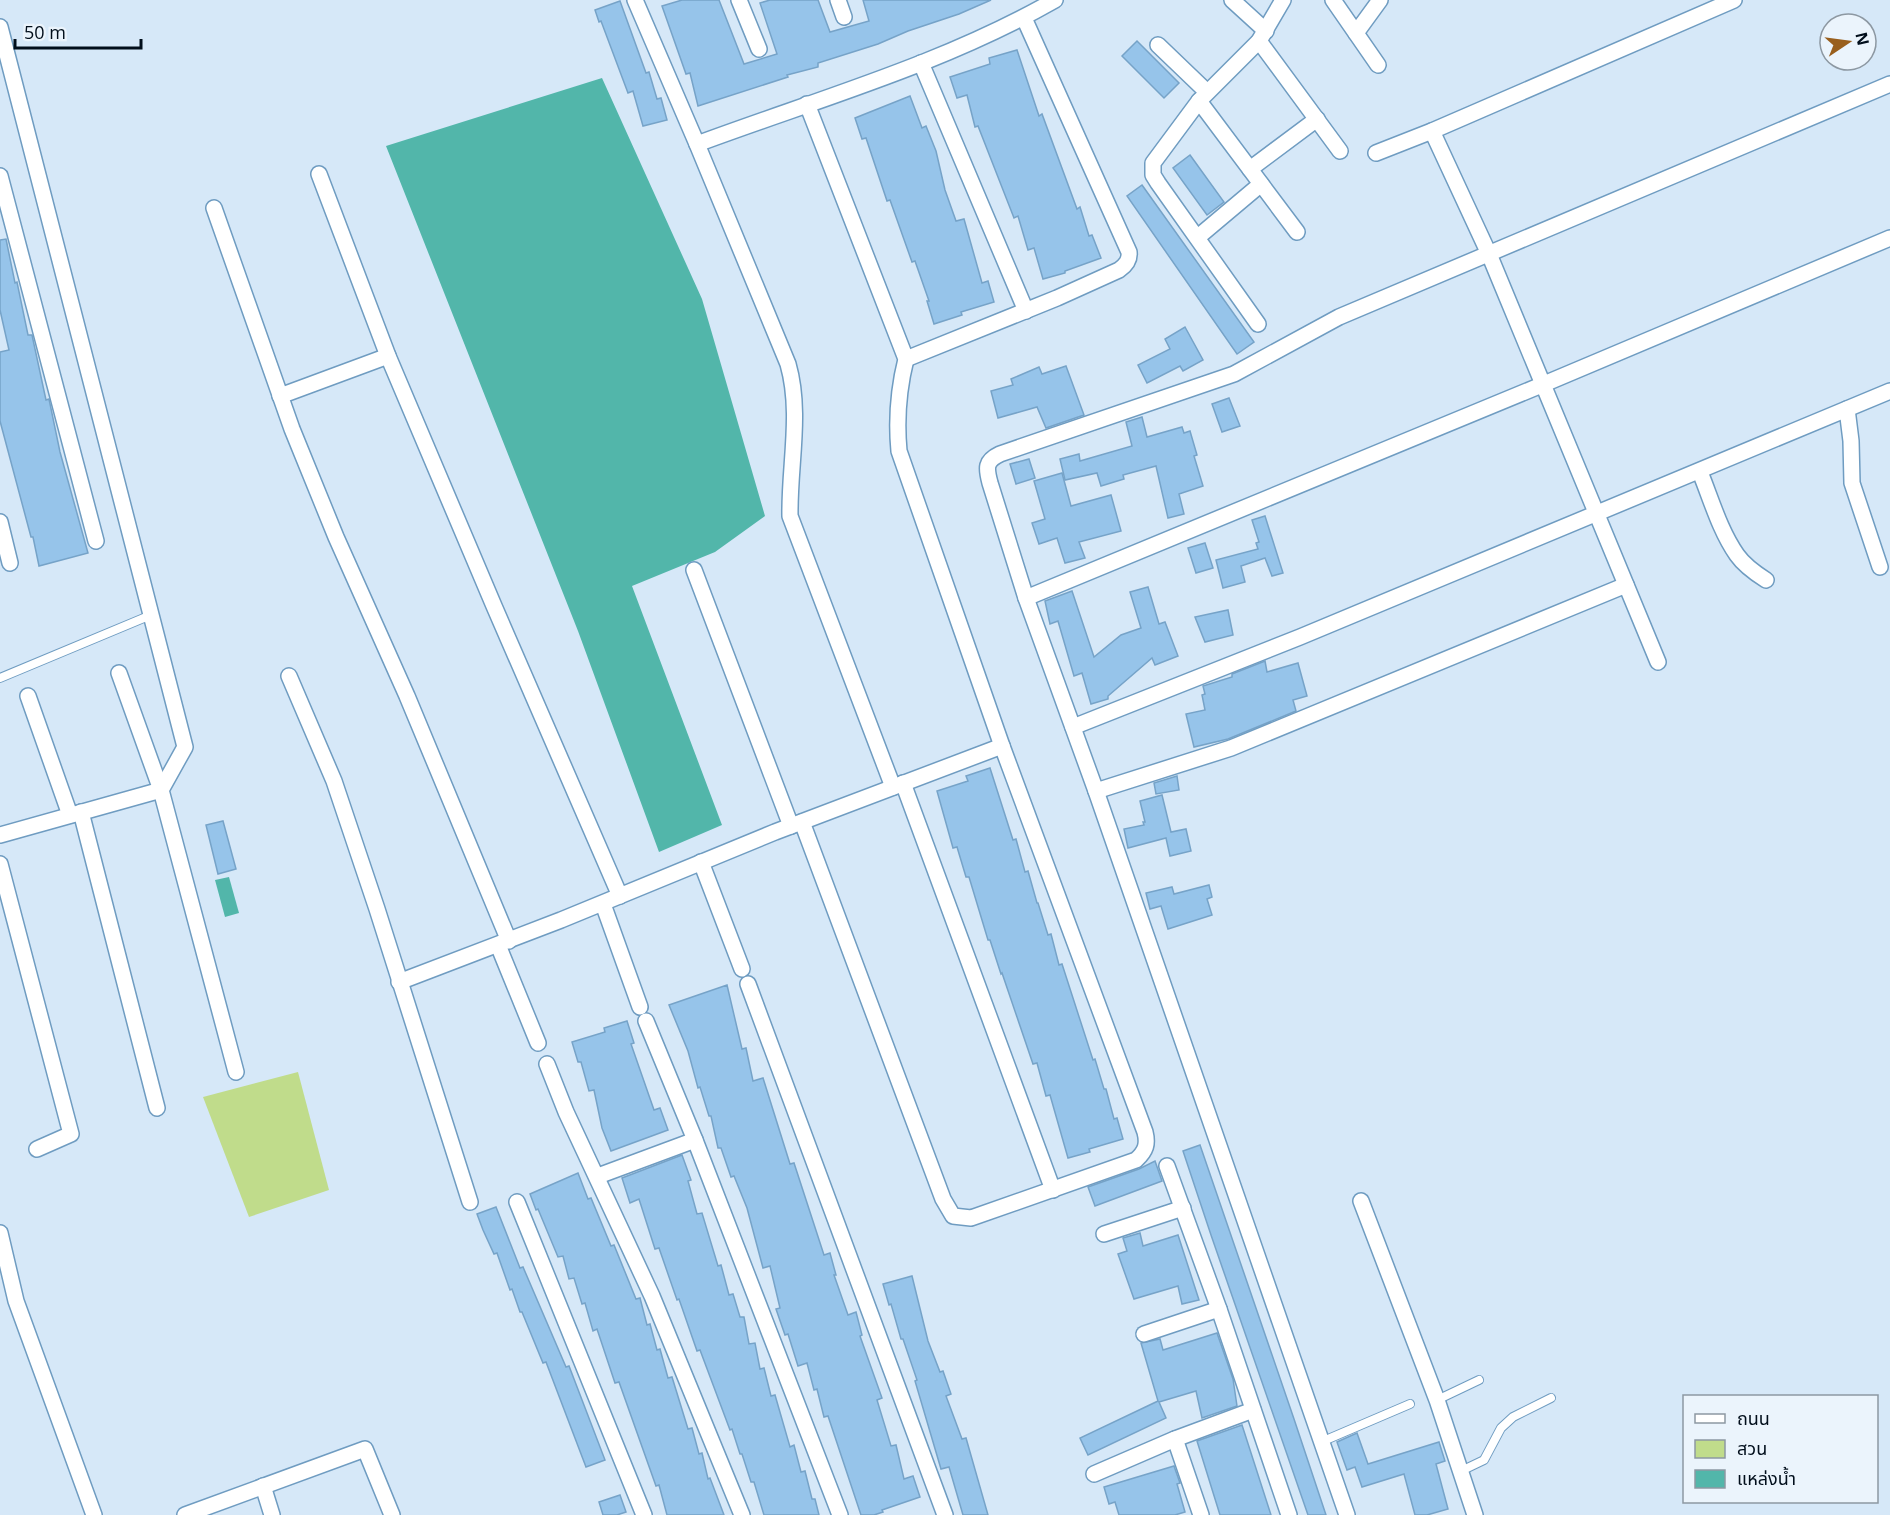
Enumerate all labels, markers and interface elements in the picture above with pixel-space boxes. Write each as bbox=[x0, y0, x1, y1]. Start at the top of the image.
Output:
scale bar bbox=[15, 12, 141, 50]
north arrow bbox=[1818, 12, 1878, 72]
text: 50 m bbox=[24, 20, 66, 44]
text: N bbox=[1850, 30, 1875, 47]
legend bbox=[1683, 1395, 1878, 1503]
text: ถนน bbox=[1737, 1406, 1770, 1430]
text: สวน bbox=[1737, 1436, 1767, 1460]
text: แหล่งน้ำ bbox=[1737, 1466, 1796, 1490]

